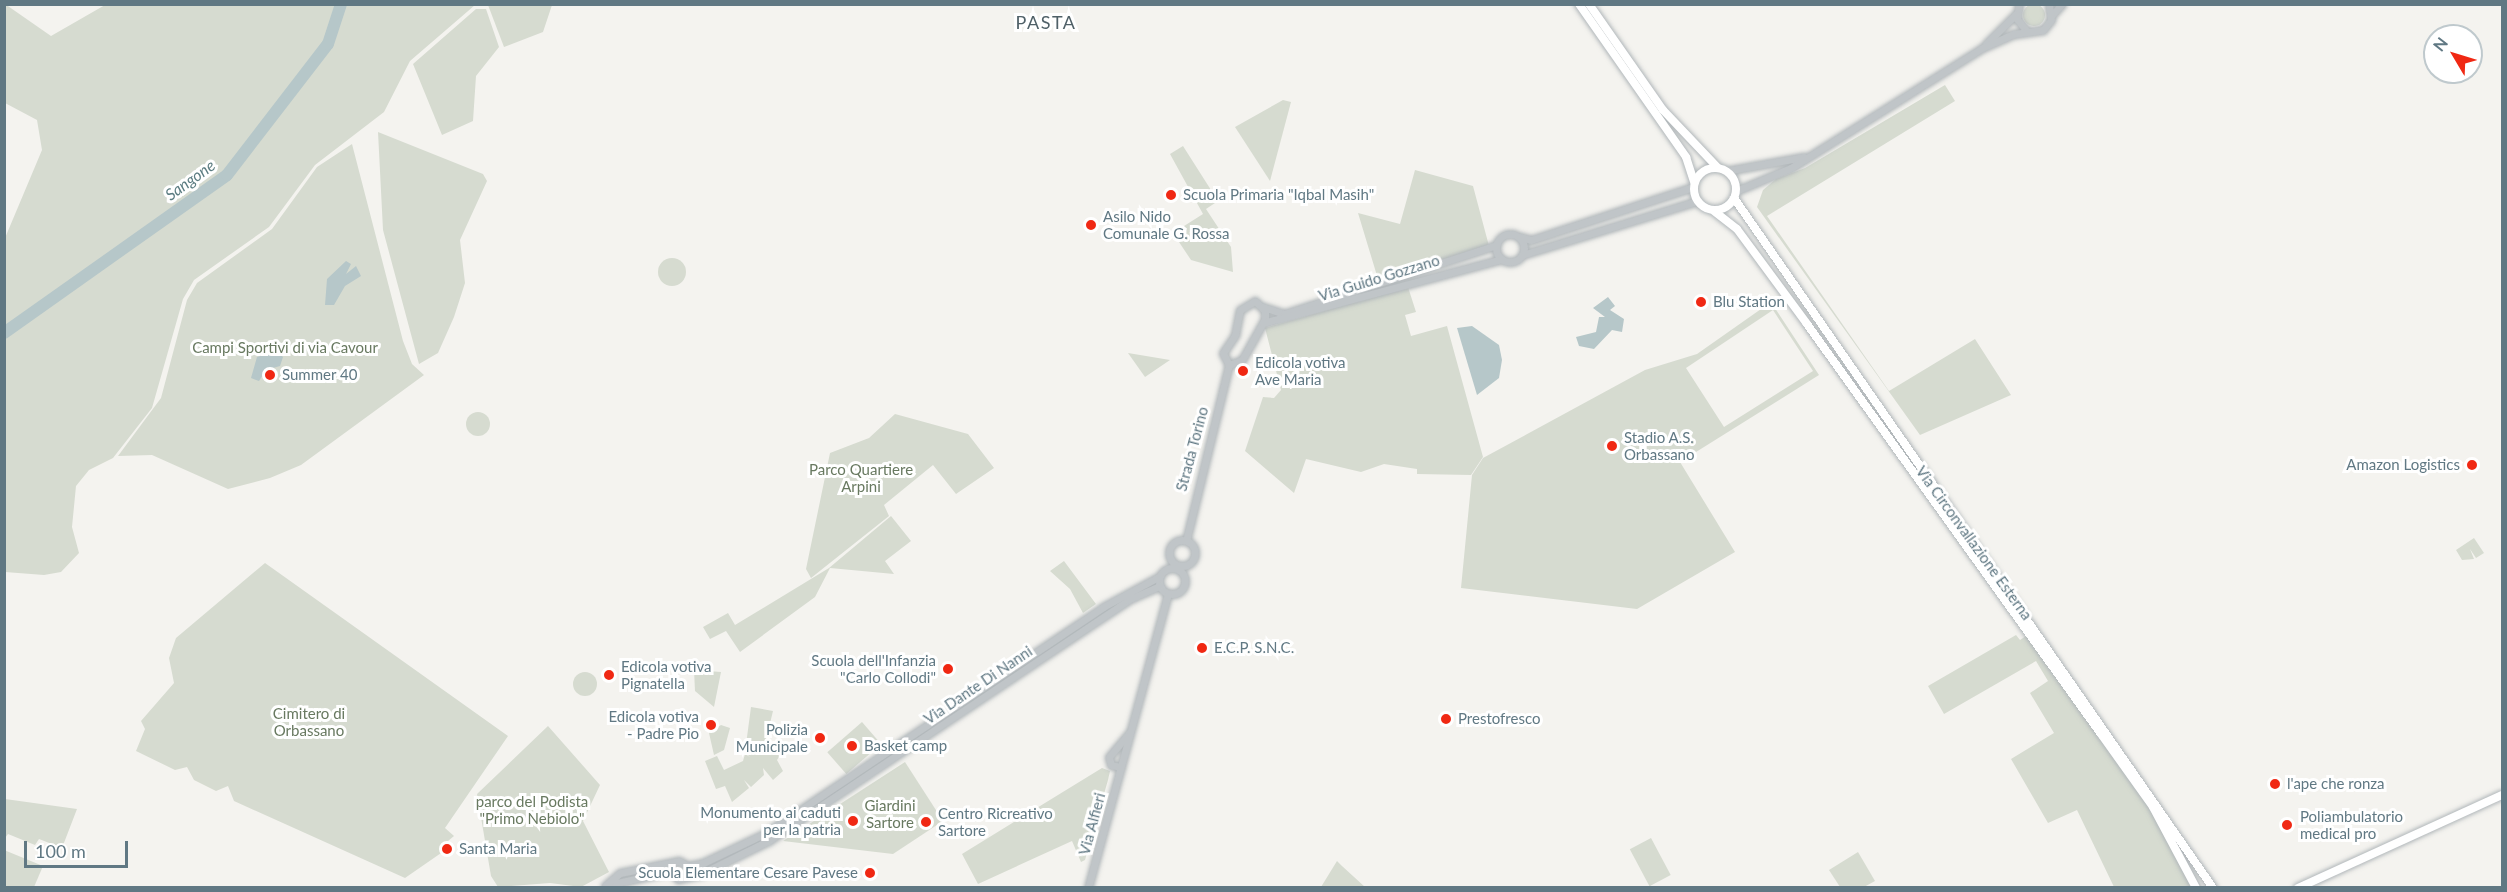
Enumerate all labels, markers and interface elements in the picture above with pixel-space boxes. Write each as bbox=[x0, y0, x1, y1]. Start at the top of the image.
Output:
district label: PASTA bbox=[1016, 11, 1076, 33]
north arrow bbox=[2423, 24, 2483, 84]
text: N bbox=[2429, 33, 2451, 55]
water label: Sangone bbox=[161, 156, 219, 204]
place label: Scuola Primaria "Iqbal Masih" bbox=[1183, 186, 1374, 204]
marker: Scuola Primaria "Iqbal Masih" bbox=[1164, 188, 1178, 202]
place label: Asilo Nido Comunale G. Rossa bbox=[1103, 207, 1229, 242]
marker: Asilo Nido Comunale G. Rossa bbox=[1084, 218, 1098, 232]
street label: Via Guido Gozzano bbox=[1316, 251, 1442, 305]
place label: Blu Station bbox=[1713, 293, 1785, 311]
marker: Blu Station bbox=[1694, 295, 1708, 309]
park label: Campi Sportivi di via Cavour bbox=[192, 339, 378, 357]
place label: Edicola votiva Ave Maria bbox=[1255, 353, 1346, 388]
marker: Edicola votiva Ave Maria bbox=[1236, 364, 1250, 378]
place label: Summer 40 bbox=[282, 366, 358, 384]
marker: Summer 40 bbox=[263, 368, 277, 382]
street label: Strada Torino bbox=[1172, 405, 1212, 493]
place label: Stadio A.S. Orbassano bbox=[1624, 428, 1694, 463]
marker: Stadio A.S. Orbassano bbox=[1605, 439, 1619, 453]
place label: Amazon Logistics bbox=[2346, 456, 2460, 474]
marker: Amazon Logistics bbox=[2465, 458, 2479, 472]
park label: Parco Quartiere Arpini bbox=[809, 460, 913, 495]
street label: Via Circonvallazione Esterna bbox=[1912, 463, 2036, 623]
place label: E.C.P. S.N.C. bbox=[1214, 639, 1294, 657]
marker: E.C.P. S.N.C. bbox=[1195, 641, 1209, 655]
street label: Via Dante Di Nanni bbox=[920, 642, 1036, 728]
place label: Scuola dell'Infanzia "Carlo Collodi" bbox=[811, 651, 936, 686]
place label: Edicola votiva Pignatella bbox=[621, 657, 712, 692]
marker: Scuola dell'Infanzia "Carlo Collodi" bbox=[941, 662, 955, 676]
marker: Edicola votiva Pignatella bbox=[602, 668, 616, 682]
park label: Cimitero di Orbassano bbox=[273, 704, 345, 739]
place label: Edicola votiva - Padre Pio bbox=[608, 707, 699, 742]
place label: Prestofresco bbox=[1458, 710, 1540, 728]
marker: Prestofresco bbox=[1439, 712, 1453, 726]
marker: Edicola votiva - Padre Pio bbox=[704, 718, 718, 732]
place label: Polizia Municipale bbox=[736, 720, 808, 755]
marker: Polizia Municipale bbox=[813, 731, 827, 745]
place label: Basket camp bbox=[864, 737, 947, 755]
marker: Basket camp bbox=[845, 739, 859, 753]
place label: l'ape che ronza bbox=[2287, 775, 2385, 793]
marker: l'ape che ronza bbox=[2268, 777, 2282, 791]
street label: Via Alfieri bbox=[1075, 791, 1109, 857]
park label: parco del Podista "Primo Nebiolo" bbox=[476, 792, 588, 827]
park label: Giardini Sartore bbox=[864, 796, 916, 831]
place label: Monumento ai caduti per la patria bbox=[700, 803, 841, 838]
place label: Centro Ricreativo Sartore bbox=[938, 804, 1053, 839]
place label: Poliambulatorio medical pro bbox=[2300, 807, 2403, 842]
marker: Monumento ai caduti per la patria bbox=[846, 814, 860, 828]
marker: Centro Ricreativo Sartore bbox=[919, 815, 933, 829]
marker: Poliambulatorio medical pro bbox=[2278, 816, 2296, 834]
scale bar bbox=[27, 829, 130, 867]
text: 100 m bbox=[35, 840, 86, 862]
place label: Santa Maria bbox=[459, 840, 537, 858]
marker: Santa Maria bbox=[440, 842, 454, 856]
place label: Scuola Elementare Cesare Pavese bbox=[638, 864, 858, 882]
marker: Scuola Elementare Cesare Pavese bbox=[863, 866, 877, 880]

